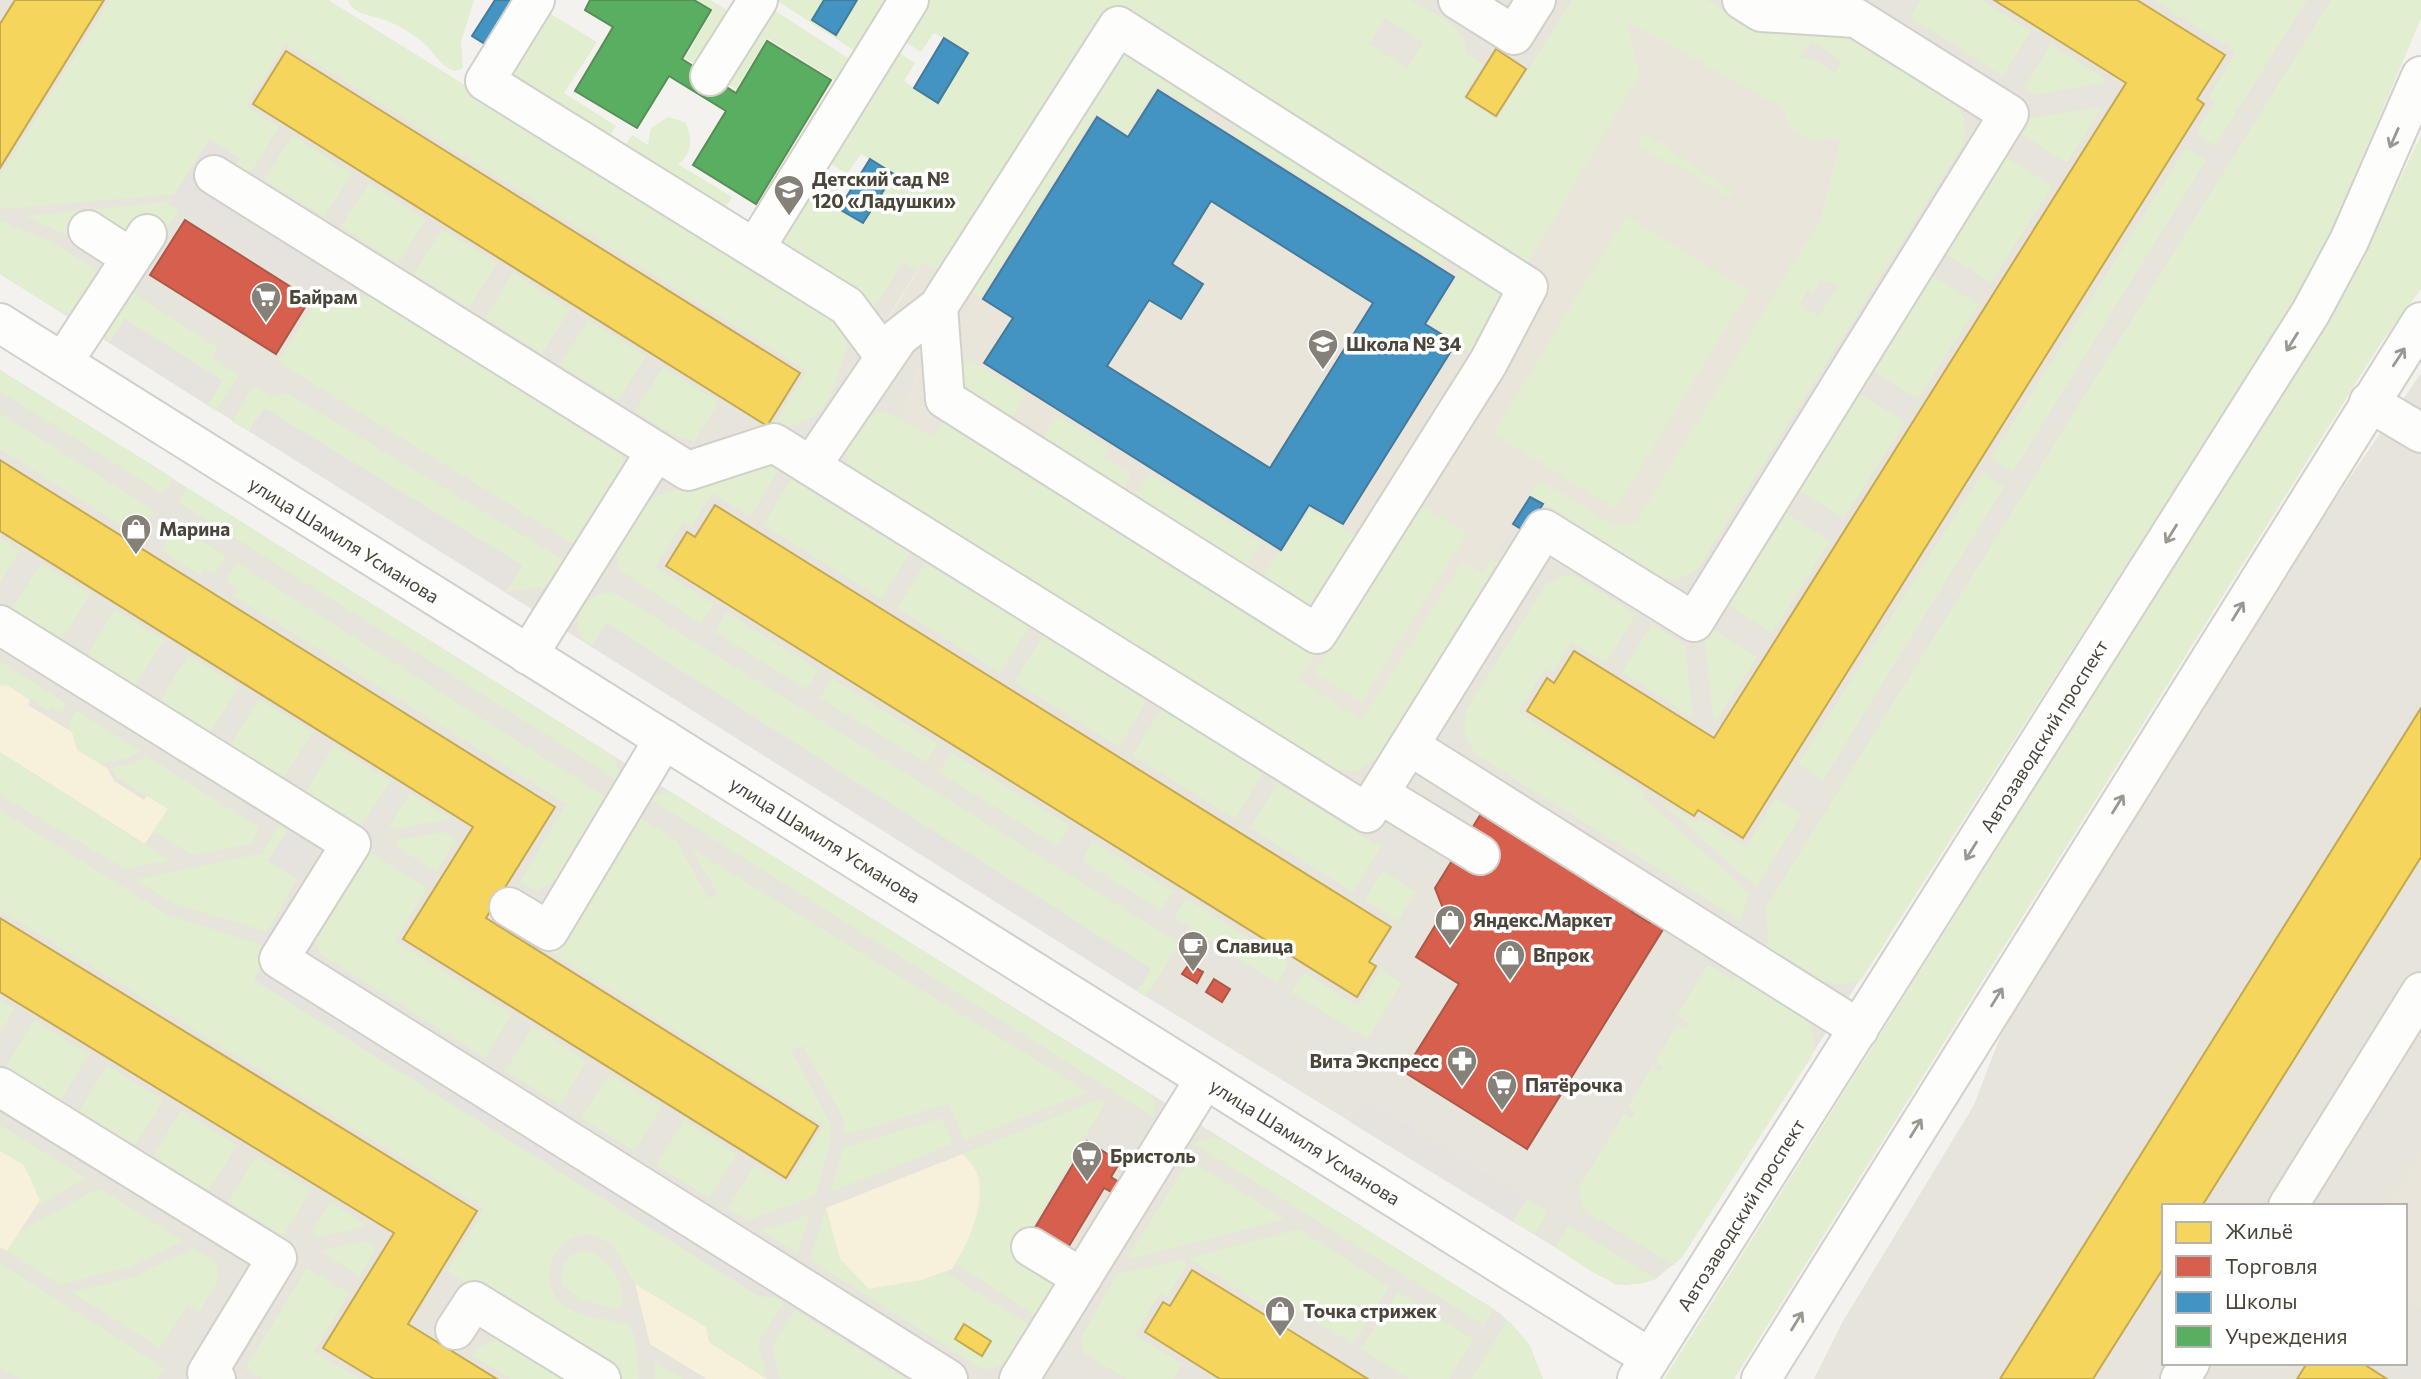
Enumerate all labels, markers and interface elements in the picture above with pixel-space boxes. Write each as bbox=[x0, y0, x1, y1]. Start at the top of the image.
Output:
one-way arrow bbox=[2387, 127, 2400, 149]
place label: Детский сад № 120 «Ладушки» bbox=[812, 167, 956, 212]
school or university icon: Детский сад № 120 «Ладушки» bbox=[772, 173, 806, 217]
supermarket icon: Байрам bbox=[249, 280, 283, 324]
place label: Байрам bbox=[289, 285, 358, 308]
school or university icon: Школа № 34 bbox=[1306, 327, 1340, 371]
one-way arrow bbox=[2285, 331, 2299, 351]
place label: Школа № 34 bbox=[1346, 332, 1462, 355]
one-way arrow bbox=[2392, 347, 2406, 367]
street label: улица Шамиля Усманова bbox=[245, 471, 444, 608]
shop icon: Марина bbox=[119, 512, 153, 556]
place label: Марина bbox=[159, 517, 230, 540]
one-way arrow bbox=[2164, 524, 2179, 543]
one-way arrow bbox=[2232, 602, 2246, 622]
street label: Автозаводский проспект bbox=[1975, 635, 2112, 836]
street label: улица Шамиля Усманова bbox=[726, 771, 925, 908]
one-way arrow bbox=[2111, 795, 2125, 815]
one-way arrow bbox=[1964, 841, 1979, 860]
shop icon: Яндекс.Маркет bbox=[1433, 903, 1467, 947]
place label: Яндекс.Маркет bbox=[1473, 908, 1612, 931]
cafe icon: Славица bbox=[1176, 929, 1210, 973]
place label: Славица bbox=[1216, 934, 1293, 957]
shop icon: Впрок bbox=[1493, 938, 1527, 982]
place label: Впрок bbox=[1533, 943, 1590, 966]
one-way arrow bbox=[1991, 988, 2005, 1008]
pharmacy icon: Вита Экспресс bbox=[1445, 1044, 1479, 1088]
place label: Вита Экспресс bbox=[1309, 1049, 1439, 1072]
supermarket icon: Пятёрочка bbox=[1485, 1068, 1519, 1112]
street label: улица Шамиля Усманова bbox=[1206, 1073, 1405, 1210]
place label: Пятёрочка bbox=[1525, 1073, 1623, 1096]
street label: Автозаводский проспект bbox=[1672, 1114, 1809, 1315]
one-way arrow bbox=[1910, 1118, 1924, 1138]
supermarket icon: Бристоль bbox=[1070, 1139, 1104, 1183]
place label: Бристоль bbox=[1110, 1144, 1196, 1167]
legend bbox=[2162, 1204, 2407, 1365]
text: Жильё bbox=[2225, 1218, 2293, 1243]
text: Торговля bbox=[2225, 1253, 2318, 1278]
text: Школы bbox=[2225, 1288, 2297, 1313]
shop icon: Точка стрижек bbox=[1263, 1294, 1297, 1338]
place label: Точка стрижек bbox=[1303, 1299, 1437, 1322]
one-way arrow bbox=[1789, 1312, 1804, 1331]
text: Учреждения bbox=[2225, 1323, 2347, 1348]

